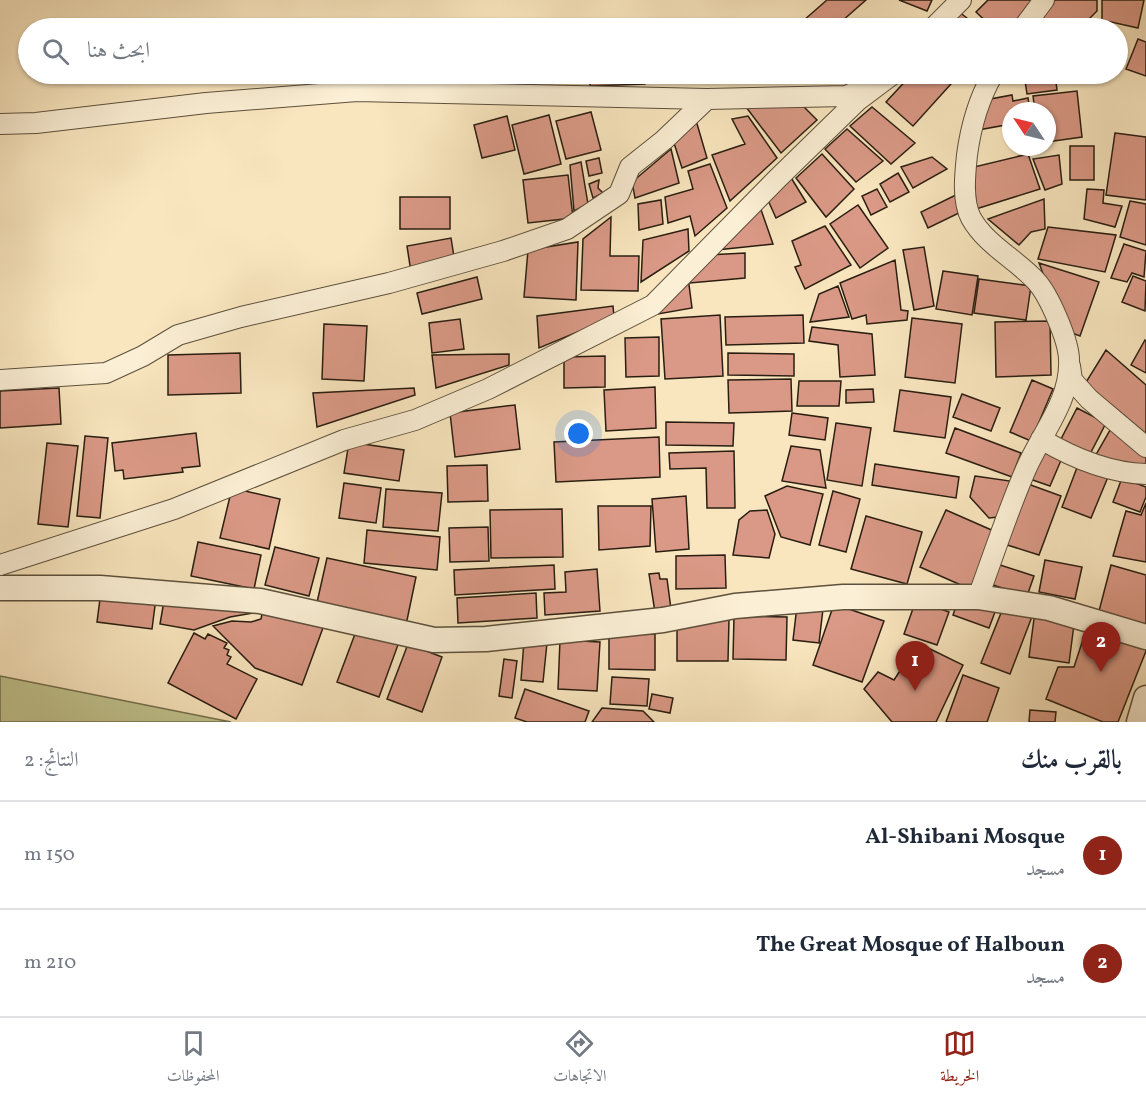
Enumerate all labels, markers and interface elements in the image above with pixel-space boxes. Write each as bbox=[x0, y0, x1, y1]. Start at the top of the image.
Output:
search box bbox=[18, 18, 1128, 84]
icon: search bbox=[39, 35, 72, 68]
text: ابحث هنا bbox=[87, 36, 150, 67]
north arrow bbox=[1002, 102, 1056, 156]
your location bbox=[564, 419, 593, 448]
pin: 2 bbox=[1082, 622, 1120, 672]
pin: 1 bbox=[896, 642, 934, 691]
text: بالقرب منك bbox=[1021, 743, 1122, 779]
text: النتائج: 2 bbox=[24, 747, 79, 775]
text: Al-Shibani Mosque bbox=[865, 822, 1065, 853]
text: 150 m bbox=[24, 841, 75, 869]
text: 1 bbox=[1098, 841, 1107, 869]
text: مسجد bbox=[1026, 856, 1065, 884]
text: The Great Mosque of Halboun bbox=[756, 930, 1065, 961]
text: 210 m bbox=[24, 949, 76, 977]
text: 2 bbox=[1097, 949, 1108, 977]
text: مسجد bbox=[1026, 964, 1065, 992]
tab: المحفوظات bbox=[167, 1027, 220, 1091]
tab: الاتجاهات bbox=[553, 1027, 607, 1091]
tab: الخريطة bbox=[940, 1027, 979, 1091]

